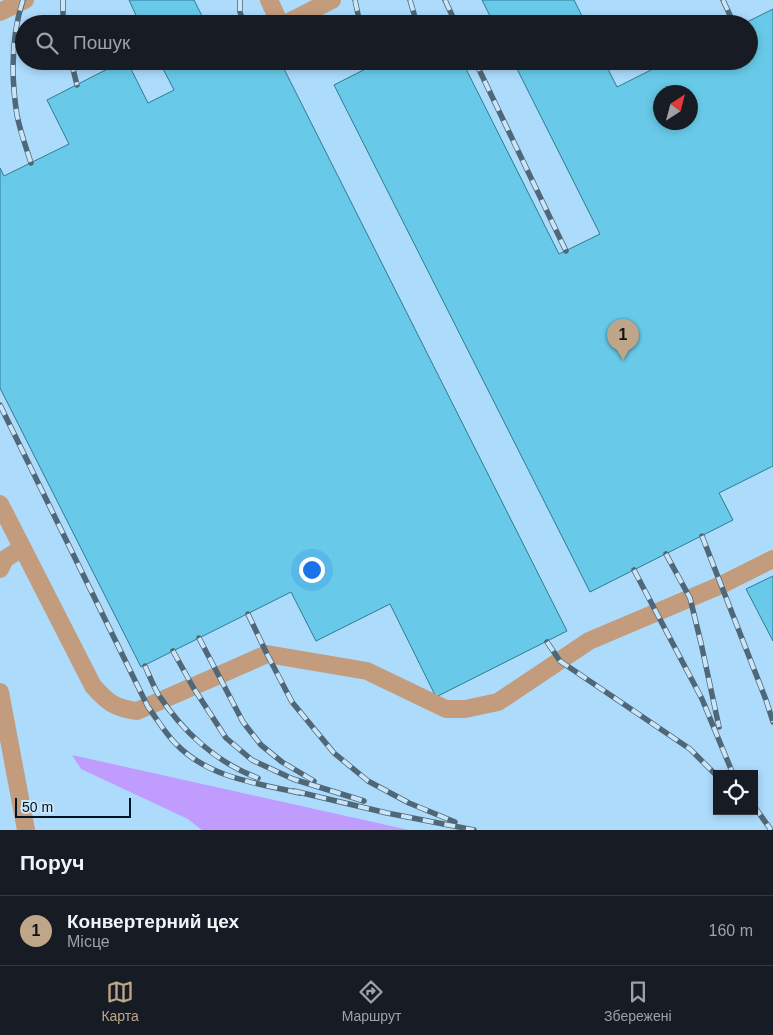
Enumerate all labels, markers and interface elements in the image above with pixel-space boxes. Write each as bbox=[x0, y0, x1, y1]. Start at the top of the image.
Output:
search box bbox=[15, 15, 758, 70]
icon: search bbox=[33, 29, 61, 57]
text: Пошук bbox=[73, 32, 130, 53]
north arrow bbox=[653, 85, 698, 130]
pin: 1 bbox=[607, 319, 639, 360]
your location bbox=[299, 557, 325, 583]
map controls bbox=[713, 770, 758, 815]
button: locate bbox=[713, 770, 758, 815]
scale bar bbox=[15, 795, 131, 818]
text: 50 m bbox=[22, 799, 53, 815]
text: Поруч bbox=[20, 851, 84, 874]
text: Конвертерний цех bbox=[67, 911, 239, 932]
text: 1 bbox=[32, 922, 40, 939]
text: 160 m bbox=[709, 922, 753, 939]
text: Місце bbox=[67, 933, 110, 950]
tab: Карта bbox=[101, 978, 139, 1024]
tab: Маршрут bbox=[342, 978, 401, 1024]
tab: Збережені bbox=[604, 978, 672, 1024]

